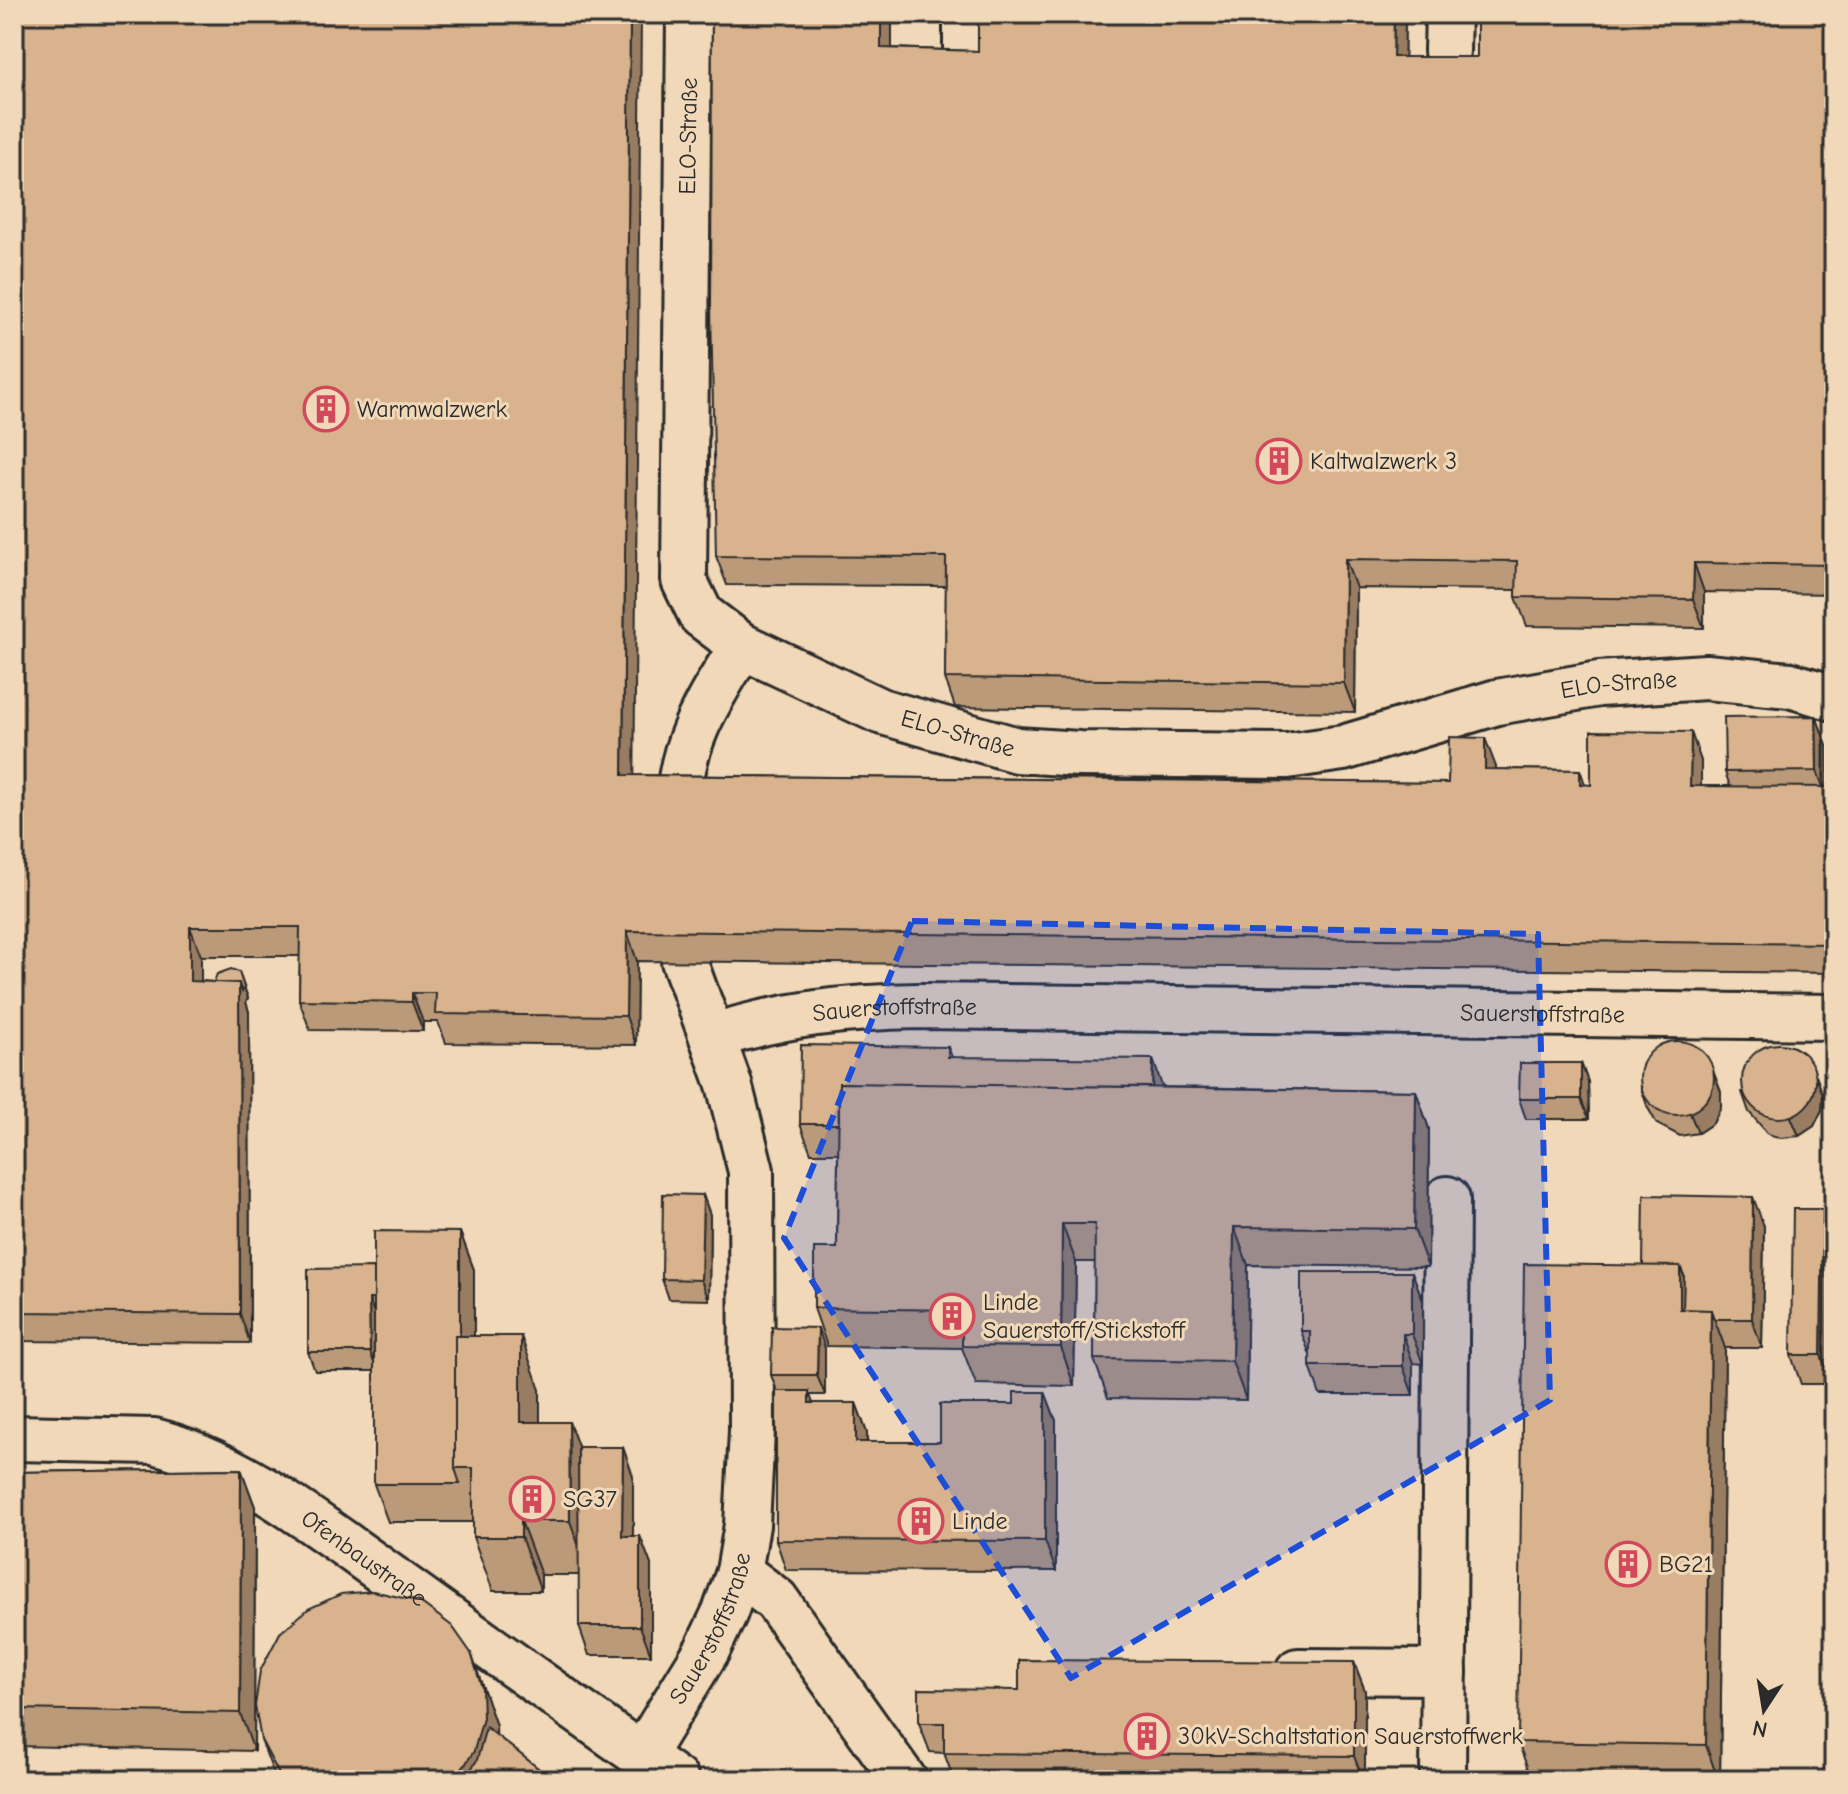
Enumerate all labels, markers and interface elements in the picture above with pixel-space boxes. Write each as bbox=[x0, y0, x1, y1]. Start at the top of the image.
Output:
street label: ELO-Straße bbox=[673, 77, 703, 195]
building icon: Warmwalzwerk bbox=[302, 385, 350, 433]
place label: Warmwalzwerk bbox=[357, 395, 507, 423]
building icon: Kaltwalzwerk 3 bbox=[1255, 437, 1303, 485]
place label: Kaltwalzwerk 3 bbox=[1310, 447, 1457, 475]
street label: ELO-Straße bbox=[1558, 665, 1678, 705]
street label: ELO-Straße bbox=[898, 704, 1018, 763]
street label: Sauerstoffstraße bbox=[811, 992, 977, 1027]
street label: Sauerstoffstraße bbox=[1460, 999, 1625, 1028]
place label: Linde Sauerstoff/Stickstoff bbox=[983, 1288, 1186, 1344]
building icon: Linde Sauerstoff/Stickstoff bbox=[928, 1292, 976, 1340]
building icon: SG37 bbox=[508, 1475, 556, 1523]
place label: SG37 bbox=[563, 1485, 617, 1513]
building icon: Linde bbox=[897, 1497, 945, 1545]
street label: Ofenbaustraße bbox=[296, 1504, 432, 1612]
place label: Linde bbox=[952, 1507, 1007, 1535]
building icon: BG21 bbox=[1604, 1540, 1652, 1588]
street label: Sauerstoffstraße bbox=[663, 1550, 756, 1709]
place label: BG21 bbox=[1659, 1550, 1713, 1578]
north arrow bbox=[1724, 1670, 1804, 1750]
building icon: 30kV-Schaltstation Sauerstoffwerk bbox=[1123, 1712, 1171, 1760]
text: N bbox=[1750, 1714, 1770, 1743]
place label: 30kV-Schaltstation Sauerstoffwerk bbox=[1178, 1722, 1523, 1750]

